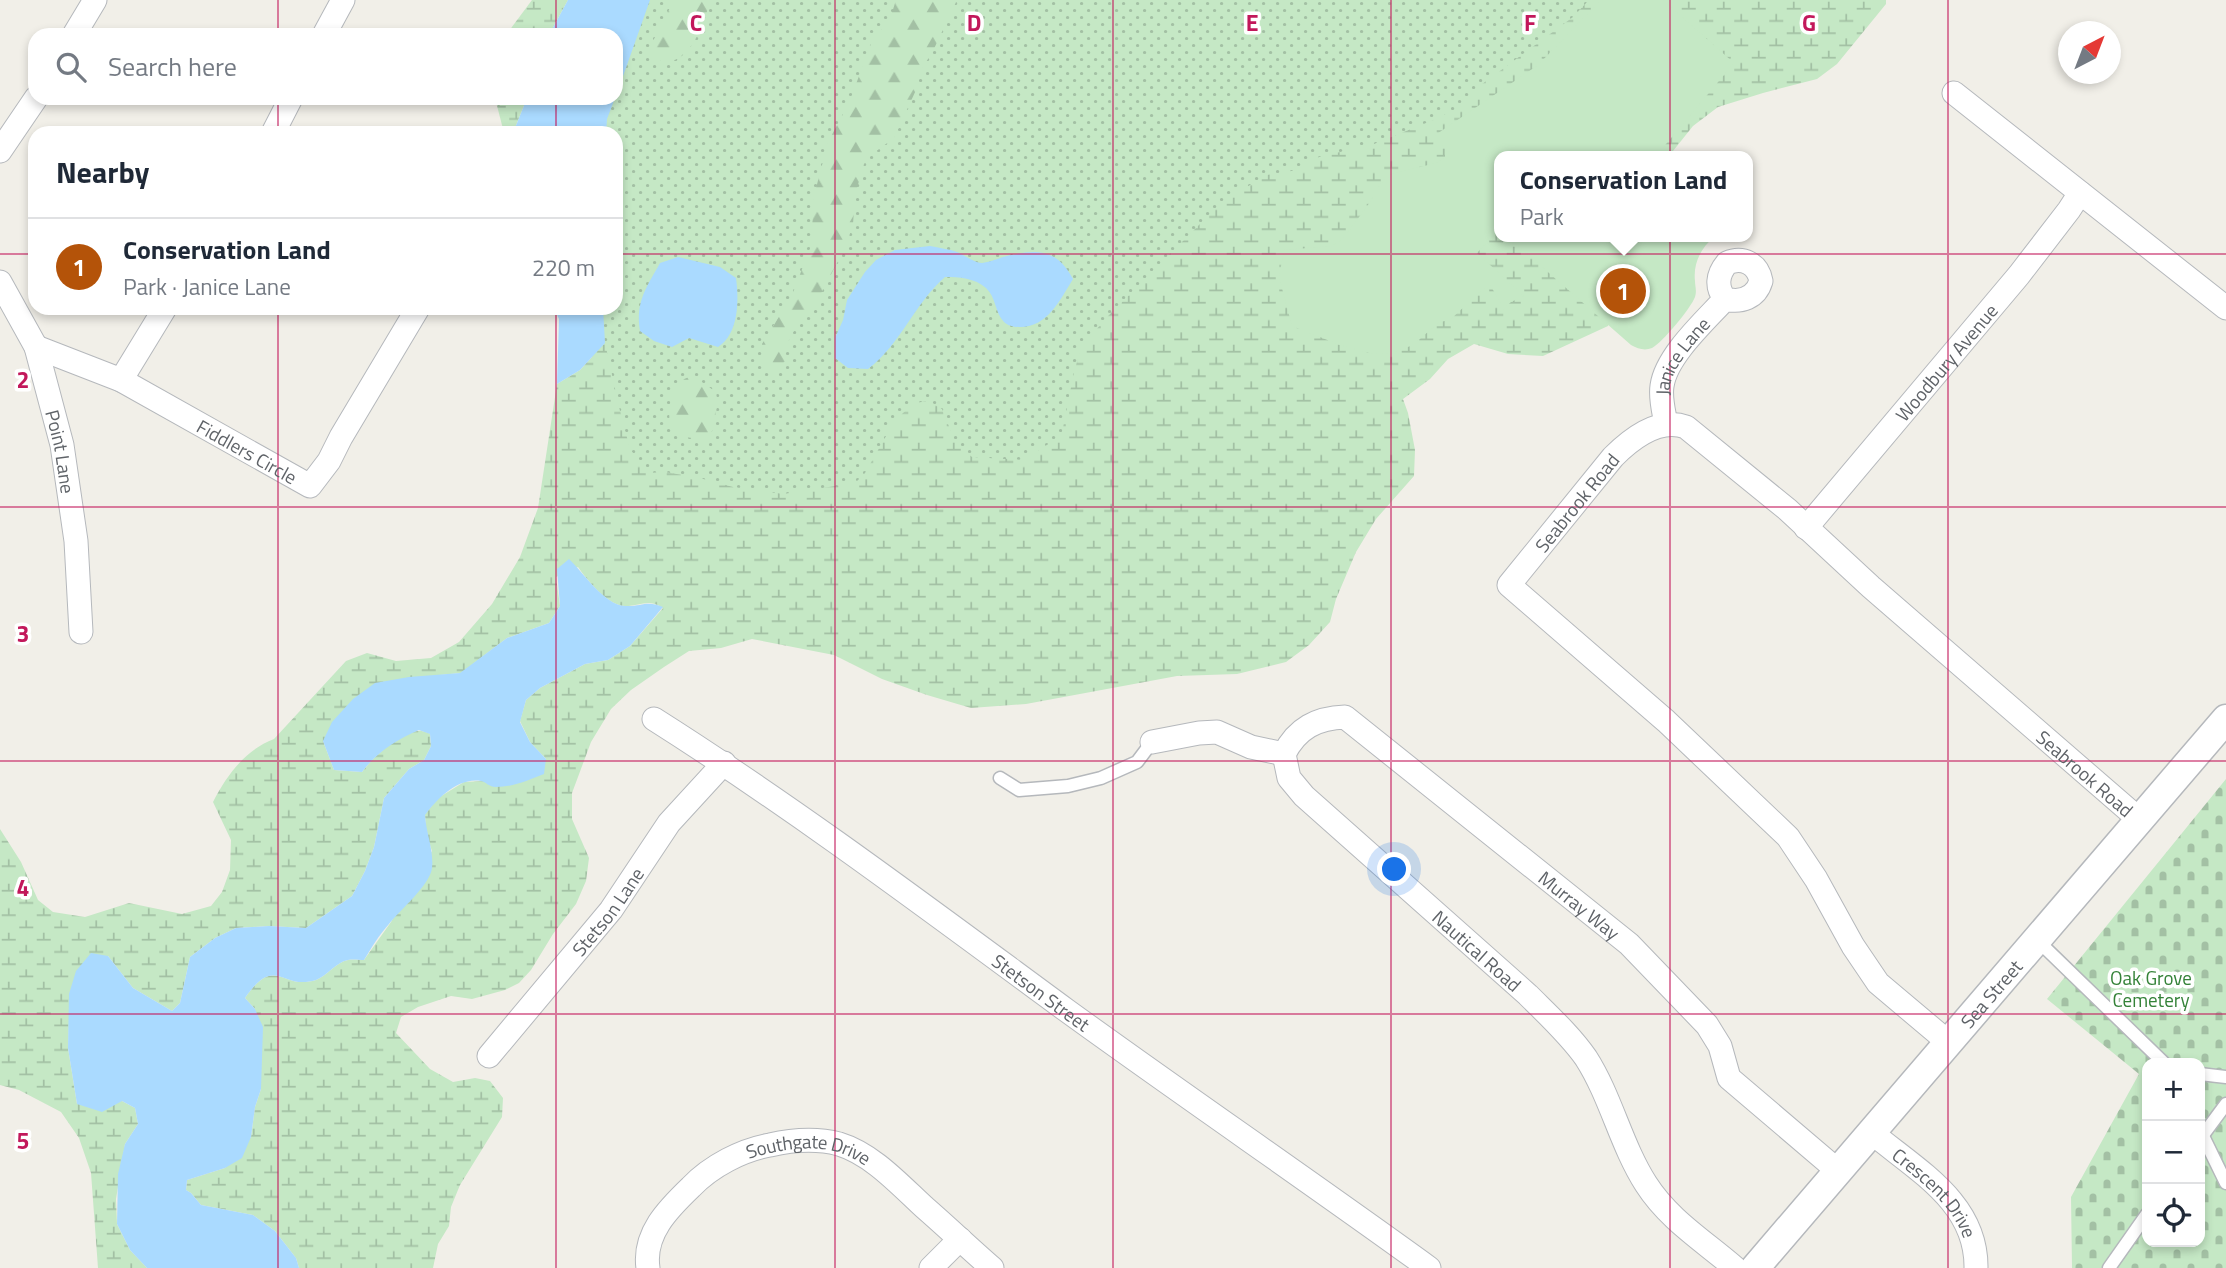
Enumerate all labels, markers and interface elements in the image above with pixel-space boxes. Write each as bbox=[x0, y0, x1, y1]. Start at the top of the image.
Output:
text: C bbox=[690, 5, 702, 40]
text: D bbox=[967, 5, 981, 40]
text: E bbox=[1246, 5, 1258, 40]
text: F bbox=[1524, 5, 1536, 40]
text: G bbox=[1802, 5, 1816, 40]
north arrow bbox=[2058, 21, 2121, 84]
search box bbox=[28, 28, 623, 105]
text: Search here bbox=[108, 47, 237, 86]
icon: search bbox=[52, 48, 90, 86]
text: Nearby bbox=[56, 149, 149, 195]
popup bbox=[1494, 151, 1753, 242]
text: Conservation Land bbox=[1520, 160, 1727, 199]
text: Park bbox=[1520, 199, 1564, 234]
text: Conservation Land bbox=[123, 230, 331, 269]
text: 1 bbox=[73, 250, 85, 285]
text: 220 m bbox=[532, 250, 595, 285]
pin: 1 bbox=[1600, 265, 1646, 317]
text: Park · Janice Lane bbox=[123, 269, 291, 304]
street label: Woodbury Avenue bbox=[1888, 297, 2004, 427]
street label: Janice Lane bbox=[1647, 309, 1716, 396]
text: 2 bbox=[17, 362, 29, 397]
street label: Point Lane bbox=[39, 406, 83, 495]
street label: Fiddlers Circle bbox=[192, 411, 303, 491]
street label: Seabrook Road bbox=[1527, 446, 1626, 558]
text: 3 bbox=[17, 616, 29, 651]
street label: Seabrook Road bbox=[2030, 722, 2140, 823]
your location bbox=[1377, 852, 1411, 886]
street label: Stetson Lane bbox=[564, 861, 650, 962]
street label: Murray Way bbox=[1533, 863, 1627, 946]
text: 4 bbox=[17, 870, 29, 905]
street label: Nautical Road bbox=[1426, 902, 1529, 998]
street label: Stetson Street bbox=[986, 946, 1097, 1038]
street label: Sea Street bbox=[1953, 952, 2029, 1034]
park label: Oak Grove Cemetery bbox=[2110, 963, 2192, 1014]
map controls bbox=[2142, 1058, 2205, 1247]
button: + bbox=[2142, 1058, 2205, 1121]
button: − bbox=[2142, 1121, 2205, 1184]
text: 5 bbox=[17, 1123, 29, 1158]
street label: Southgate Drive bbox=[742, 1126, 877, 1171]
street label: Crescent Drive bbox=[1887, 1140, 1985, 1241]
button: locate bbox=[2142, 1184, 2205, 1247]

